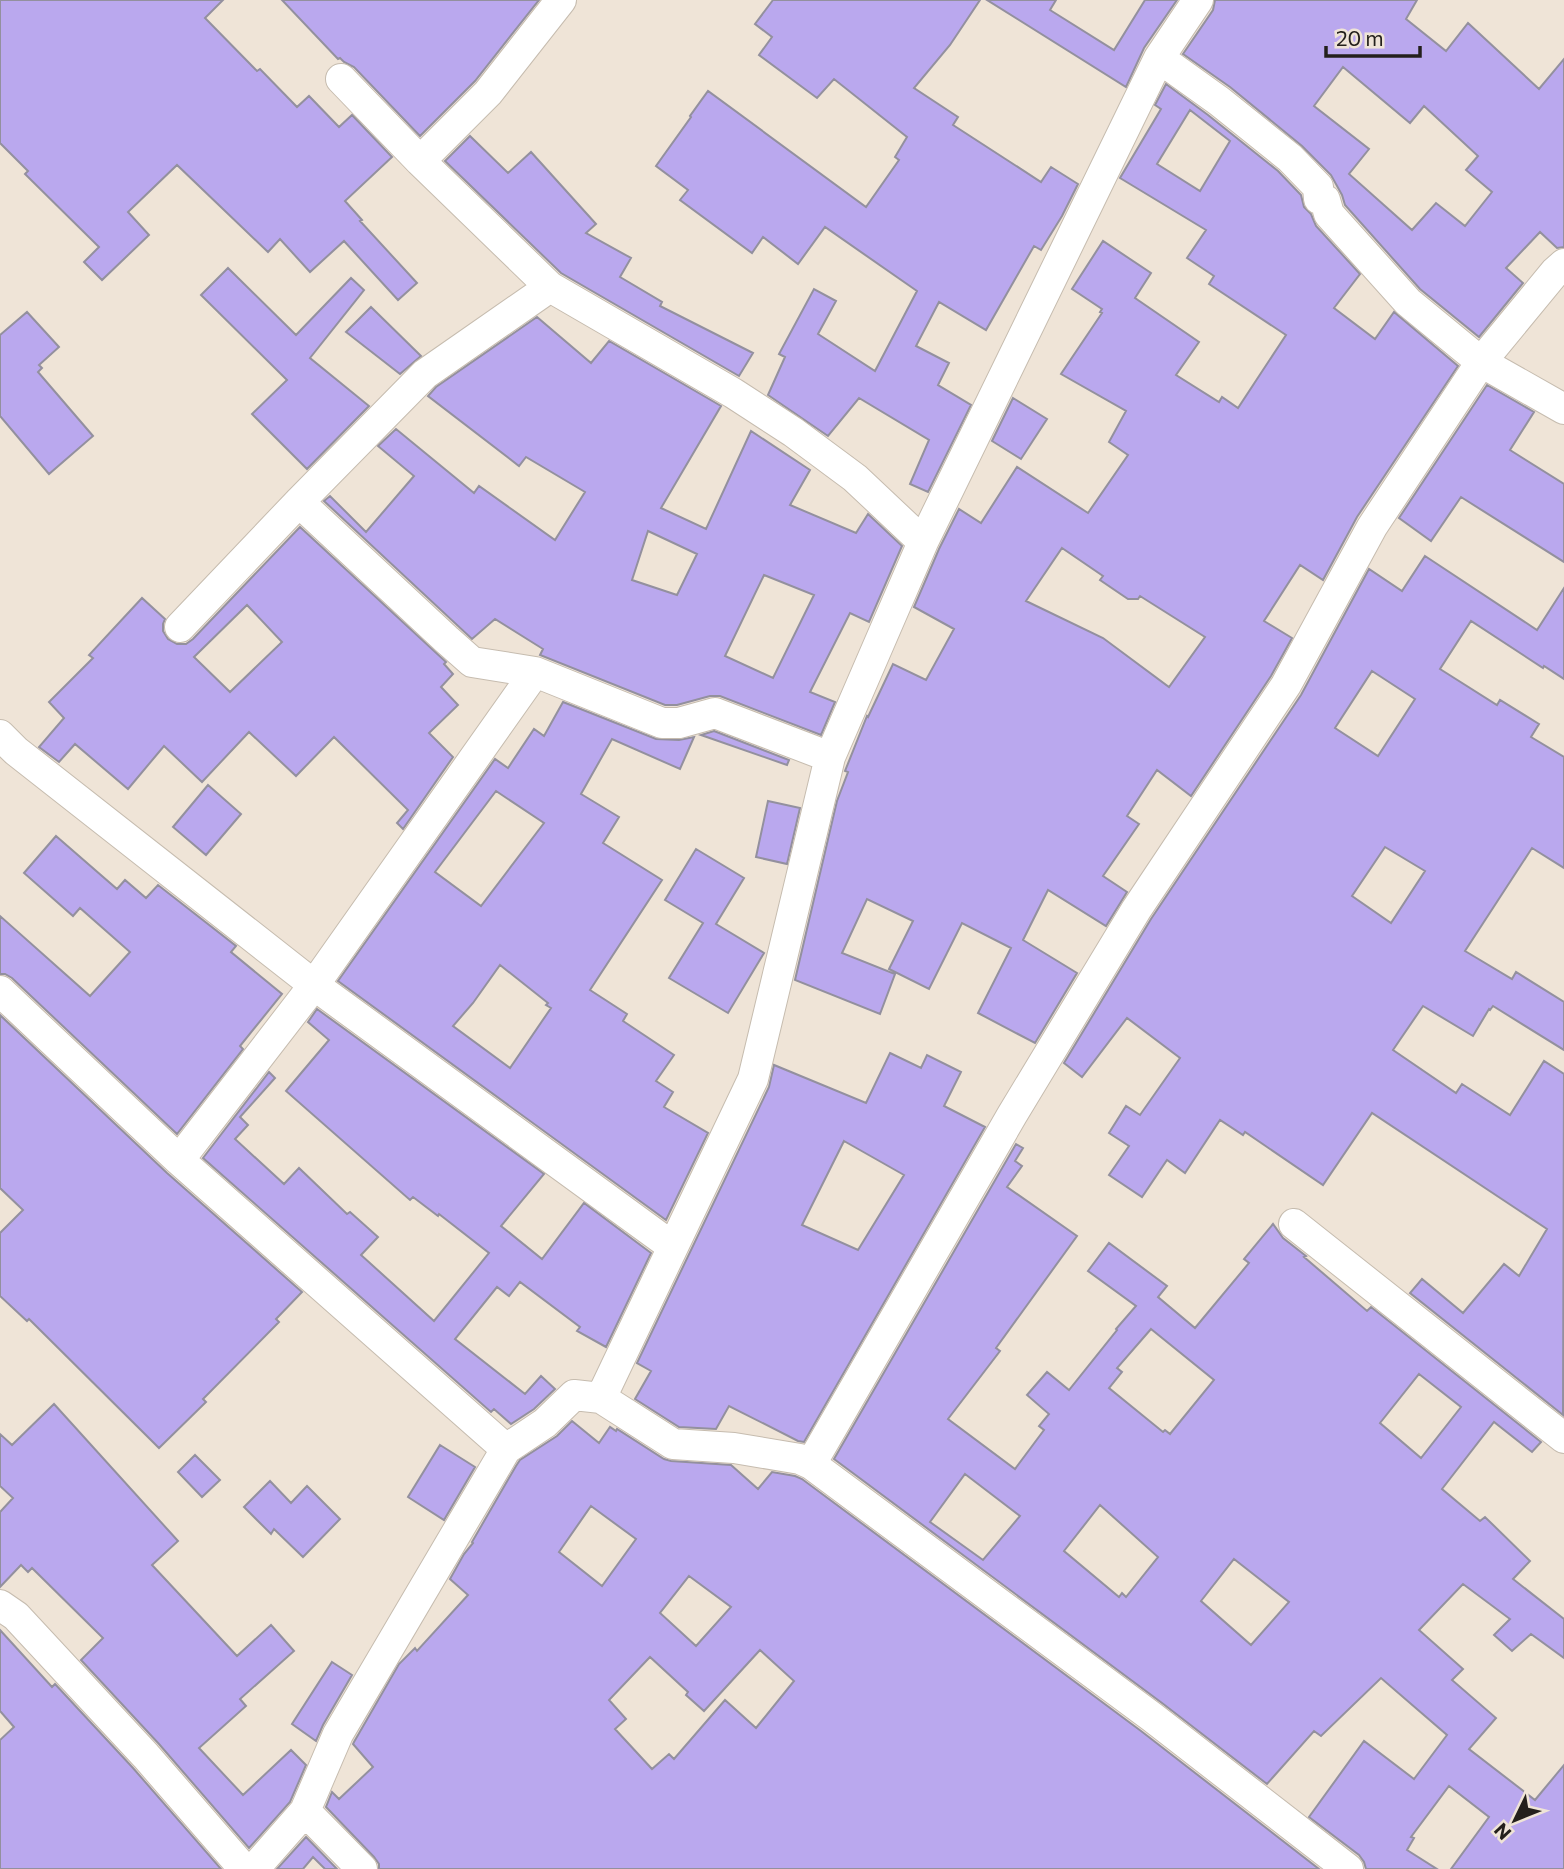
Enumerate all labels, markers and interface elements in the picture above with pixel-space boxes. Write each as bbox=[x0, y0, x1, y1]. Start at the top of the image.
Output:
scale bar bbox=[1326, 14, 1420, 58]
text: 20 m bbox=[1336, 25, 1384, 50]
north arrow bbox=[1480, 1785, 1550, 1855]
text: N bbox=[1489, 1819, 1515, 1845]

